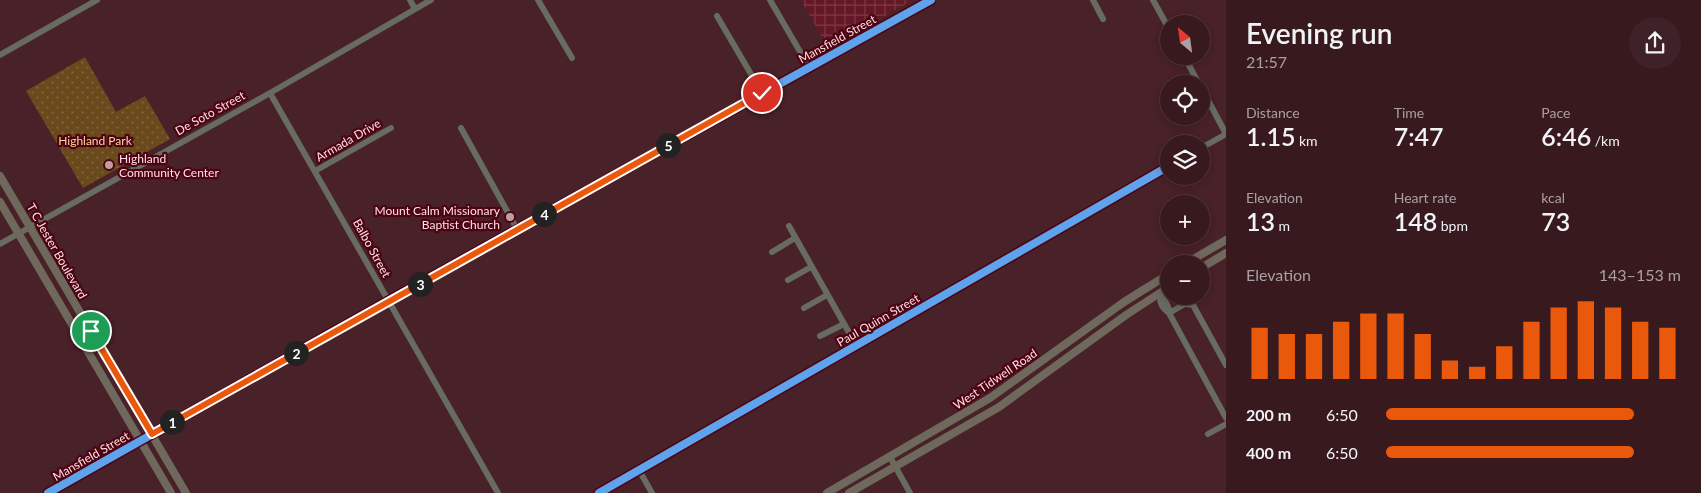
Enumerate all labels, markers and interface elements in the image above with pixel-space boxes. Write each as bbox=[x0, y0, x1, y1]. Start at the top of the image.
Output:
street label: Mansfield Street bbox=[796, 11, 879, 66]
north arrow bbox=[1160, 15, 1210, 65]
map controls bbox=[1160, 15, 1210, 305]
text: Evening run bbox=[1246, 16, 1392, 50]
button: share bbox=[1629, 17, 1681, 69]
text: 21:57 bbox=[1246, 52, 1287, 71]
pin bbox=[741, 72, 783, 114]
button: locate bbox=[1160, 75, 1210, 125]
icon: check bbox=[748, 79, 776, 107]
street label: De Soto Street bbox=[173, 87, 248, 138]
text: Distance bbox=[1246, 104, 1300, 121]
text: Time bbox=[1394, 104, 1424, 121]
text: Pace bbox=[1541, 104, 1570, 121]
street label: Armada Drive bbox=[313, 115, 383, 165]
text: 1.15 bbox=[1246, 121, 1295, 151]
text: 7:47 bbox=[1394, 121, 1444, 151]
text: 6:46 bbox=[1541, 121, 1591, 151]
pin: 5 bbox=[656, 132, 680, 158]
text: km bbox=[1295, 132, 1318, 149]
text: /km bbox=[1591, 132, 1620, 149]
park label: Highland Park bbox=[58, 133, 133, 148]
button: layers bbox=[1160, 135, 1210, 185]
text: 5 bbox=[664, 137, 673, 154]
place label: Highland Community Center bbox=[119, 151, 219, 180]
marker: Highland Community Center bbox=[103, 159, 115, 171]
text: Elevation bbox=[1246, 189, 1303, 206]
text: Heart rate bbox=[1394, 189, 1456, 206]
text: kcal bbox=[1541, 189, 1565, 206]
button: + bbox=[1160, 195, 1210, 245]
street label: T C Jester Boulevard bbox=[24, 201, 90, 301]
pin: 4 bbox=[532, 202, 556, 226]
place label: Mount Calm Missionary Baptist Church bbox=[375, 203, 501, 232]
text: 4 bbox=[540, 206, 549, 223]
text: 13 bbox=[1246, 206, 1275, 236]
text: 148 bbox=[1394, 206, 1437, 236]
text: 73 bbox=[1541, 206, 1570, 236]
marker: Mount Calm Missionary Baptist Church bbox=[504, 211, 516, 223]
street label: Balbo Street bbox=[350, 216, 395, 281]
text: m bbox=[1275, 217, 1290, 234]
text: bpm bbox=[1437, 217, 1468, 234]
button: − bbox=[1160, 255, 1210, 305]
text: Elevation bbox=[1246, 265, 1311, 284]
text: 143–153 m bbox=[1599, 265, 1681, 284]
pin: 3 bbox=[408, 272, 432, 296]
text: 3 bbox=[416, 276, 425, 293]
street label: Paul Quinn Street bbox=[834, 290, 923, 350]
pin bbox=[70, 310, 112, 352]
icon: arrive bbox=[77, 317, 105, 345]
pin: 2 bbox=[284, 340, 308, 366]
text: 2 bbox=[292, 345, 301, 362]
street label: West Tidwell Road bbox=[950, 345, 1040, 413]
text: 200 m bbox=[1246, 405, 1291, 424]
text: 6:50 bbox=[1326, 405, 1358, 424]
pin: 1 bbox=[160, 410, 184, 434]
text: 1 bbox=[168, 414, 177, 431]
street label: Mansfield Street bbox=[50, 428, 133, 484]
text: 400 m bbox=[1246, 443, 1291, 462]
text: 6:50 bbox=[1326, 443, 1358, 462]

